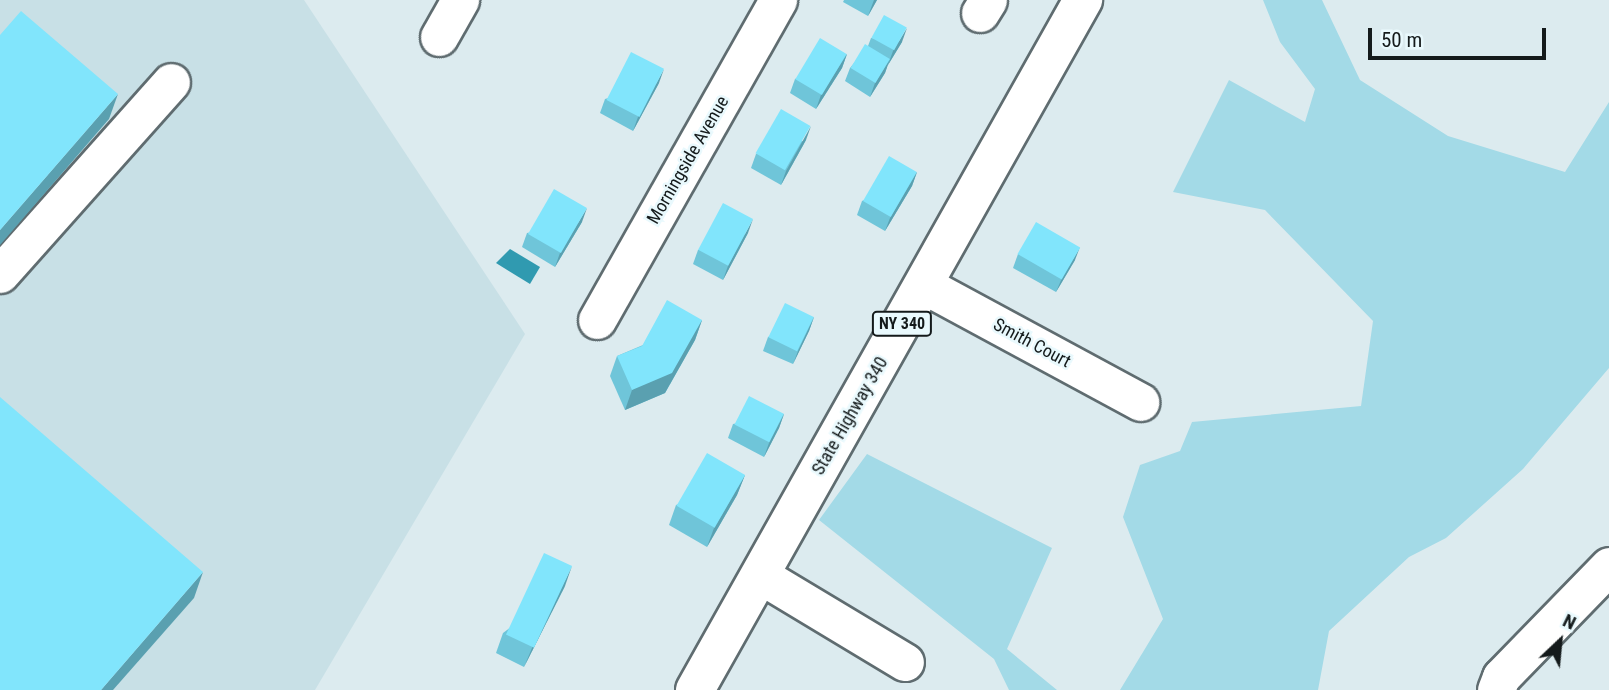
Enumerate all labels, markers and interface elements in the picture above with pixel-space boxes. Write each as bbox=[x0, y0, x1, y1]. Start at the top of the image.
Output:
scale bar bbox=[1371, 14, 1550, 58]
text: 50 m bbox=[1381, 28, 1422, 52]
street label: Morningside Avenue bbox=[643, 92, 733, 228]
road number: NY 340 bbox=[870, 312, 934, 336]
street label: Smith Court bbox=[990, 314, 1074, 372]
street label: State Highway 340 bbox=[808, 353, 892, 479]
north arrow bbox=[1525, 606, 1595, 676]
text: N bbox=[1559, 609, 1580, 635]

